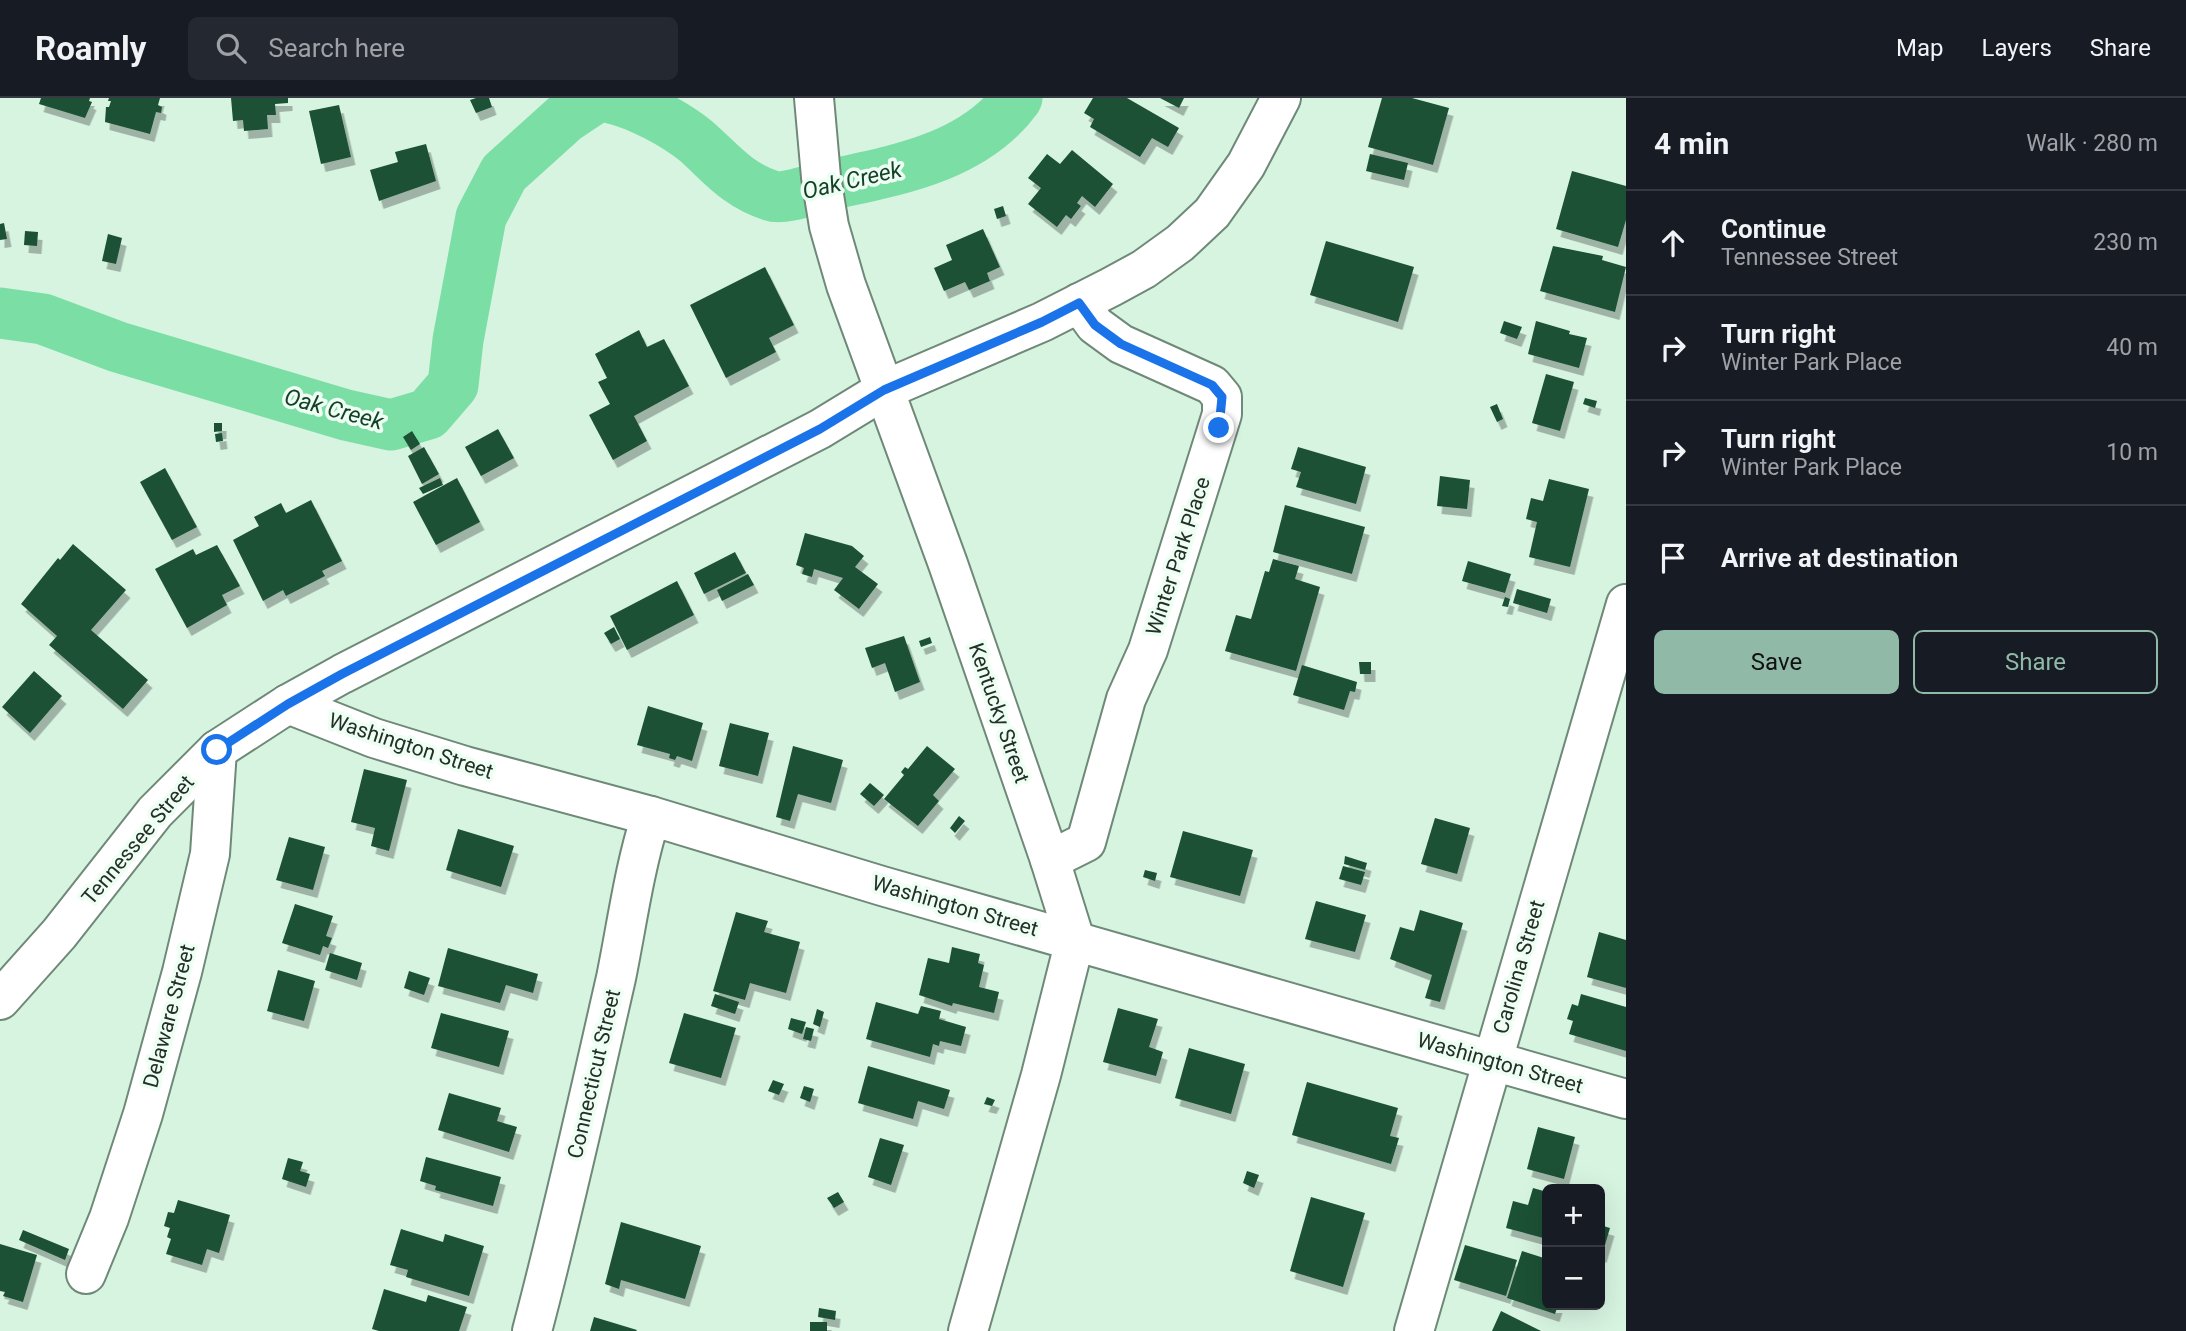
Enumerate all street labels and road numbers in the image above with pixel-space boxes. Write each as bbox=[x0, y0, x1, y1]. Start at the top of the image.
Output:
street label: Winter Park Place bbox=[1141, 474, 1215, 638]
street label: Kentucky Street bbox=[964, 640, 1034, 786]
street label: Washington Street bbox=[326, 708, 496, 784]
street label: Tennessee Street bbox=[77, 770, 199, 910]
street label: Washington Street bbox=[869, 871, 1041, 941]
street label: Carolina Street bbox=[1488, 897, 1550, 1037]
street label: Delaware Street bbox=[138, 942, 200, 1090]
street label: Connecticut Street bbox=[563, 987, 625, 1161]
street label: Washington Street bbox=[1414, 1028, 1586, 1098]

